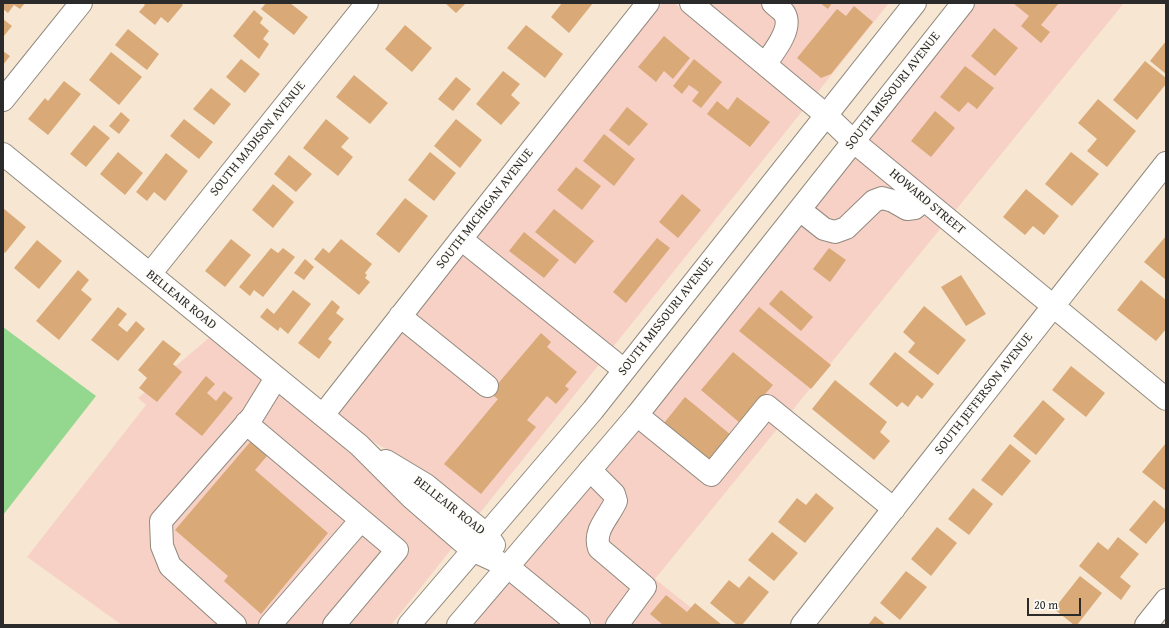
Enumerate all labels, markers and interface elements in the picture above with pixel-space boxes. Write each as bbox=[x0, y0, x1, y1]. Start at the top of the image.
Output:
street label: SOUTH MISSOURI AVENUE bbox=[842, 29, 944, 153]
street label: SOUTH MADISON AVENUE bbox=[207, 78, 309, 200]
street label: SOUTH MICHIGAN AVENUE bbox=[433, 146, 537, 272]
street label: HOWARD STREET bbox=[886, 166, 968, 238]
street label: SOUTH MISSOURI AVENUE bbox=[615, 255, 717, 379]
street label: BELLEAIR ROAD bbox=[143, 267, 219, 333]
street label: SOUTH JEFFERSON AVENUE bbox=[932, 330, 1036, 458]
street label: BELLEAIR ROAD bbox=[410, 473, 488, 539]
scale bar bbox=[1029, 590, 1083, 616]
text: 20 m bbox=[1034, 596, 1058, 613]

